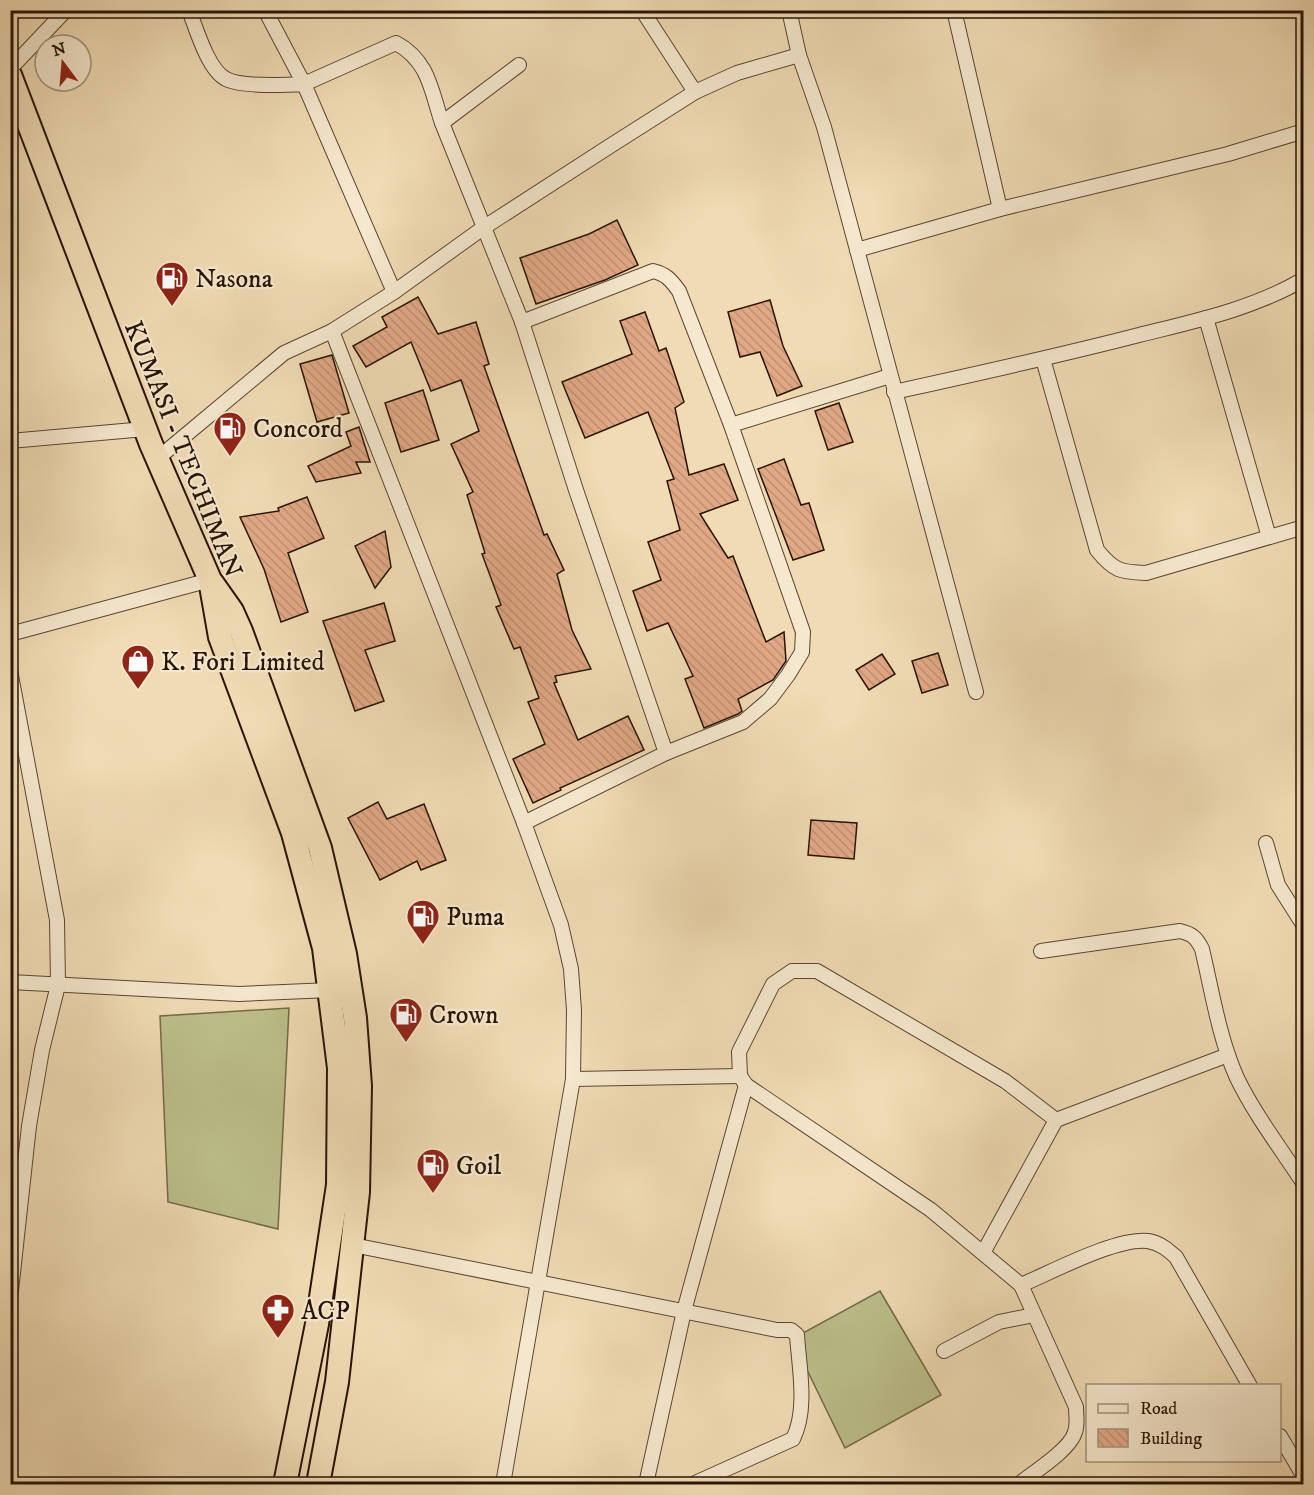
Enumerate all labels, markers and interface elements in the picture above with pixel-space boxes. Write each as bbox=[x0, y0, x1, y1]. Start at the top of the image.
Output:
north arrow bbox=[33, 33, 93, 93]
text: N bbox=[50, 38, 68, 61]
fuel station icon: Nasona bbox=[154, 260, 190, 307]
place label: Nasona bbox=[195, 263, 273, 296]
street label: KUMASI - TECHIMAN bbox=[116, 316, 249, 583]
fuel station icon: Concord bbox=[212, 410, 248, 457]
place label: Concord bbox=[253, 413, 343, 446]
shop icon: K. Fori Limited bbox=[120, 643, 156, 690]
place label: K. Fori Limited bbox=[161, 646, 325, 679]
fuel station icon: Puma bbox=[405, 898, 441, 945]
place label: Puma bbox=[446, 901, 504, 934]
fuel station icon: Crown bbox=[388, 996, 424, 1043]
place label: Crown bbox=[429, 999, 499, 1032]
fuel station icon: Goil bbox=[415, 1147, 451, 1194]
place label: Goil bbox=[456, 1150, 502, 1183]
pharmacy icon: ACP bbox=[260, 1292, 296, 1339]
place label: ACP bbox=[301, 1295, 350, 1328]
legend bbox=[1086, 1384, 1281, 1462]
text: Road bbox=[1140, 1398, 1177, 1420]
text: Building bbox=[1140, 1428, 1202, 1450]

